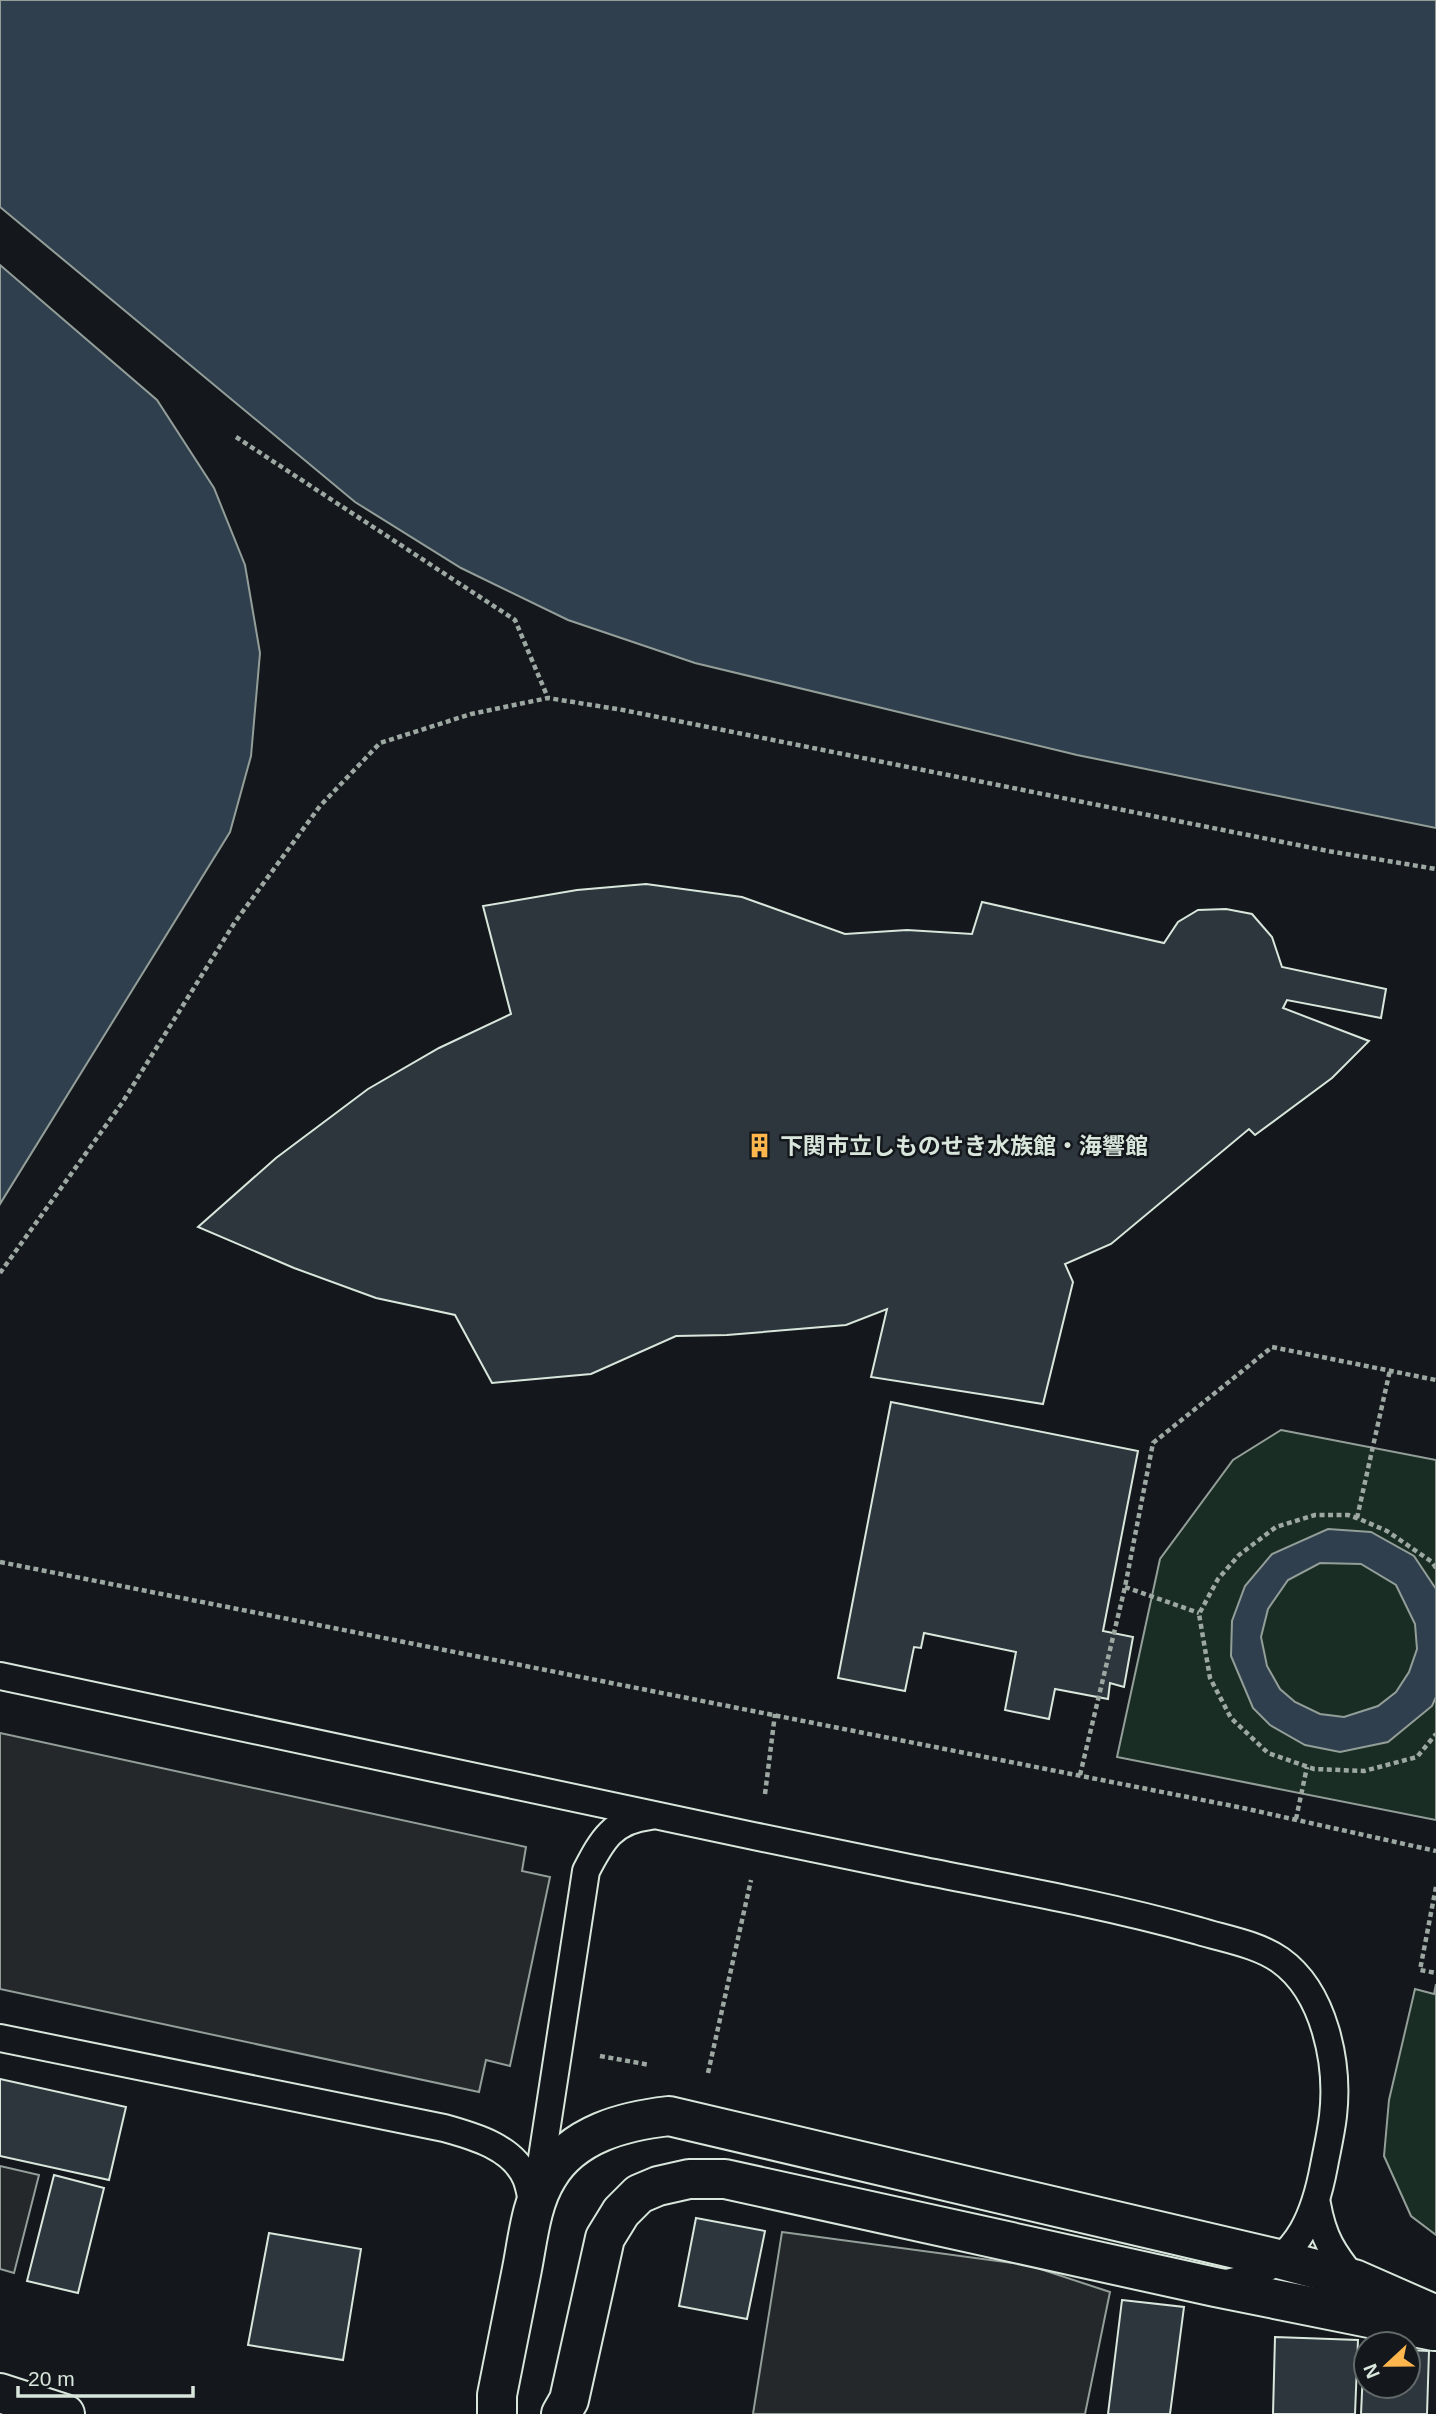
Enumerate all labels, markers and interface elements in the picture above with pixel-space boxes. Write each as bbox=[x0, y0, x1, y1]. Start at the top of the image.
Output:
building icon: 下関市立しものせき水族館・海響館 bbox=[746, 1132, 774, 1160]
place label: 下関市立しものせき水族館・海響館 bbox=[780, 1133, 1148, 1159]
north arrow bbox=[1352, 2330, 1422, 2400]
scale bar bbox=[18, 2354, 192, 2398]
text: N bbox=[1359, 2361, 1384, 2381]
text: 20 m bbox=[28, 2367, 75, 2390]

